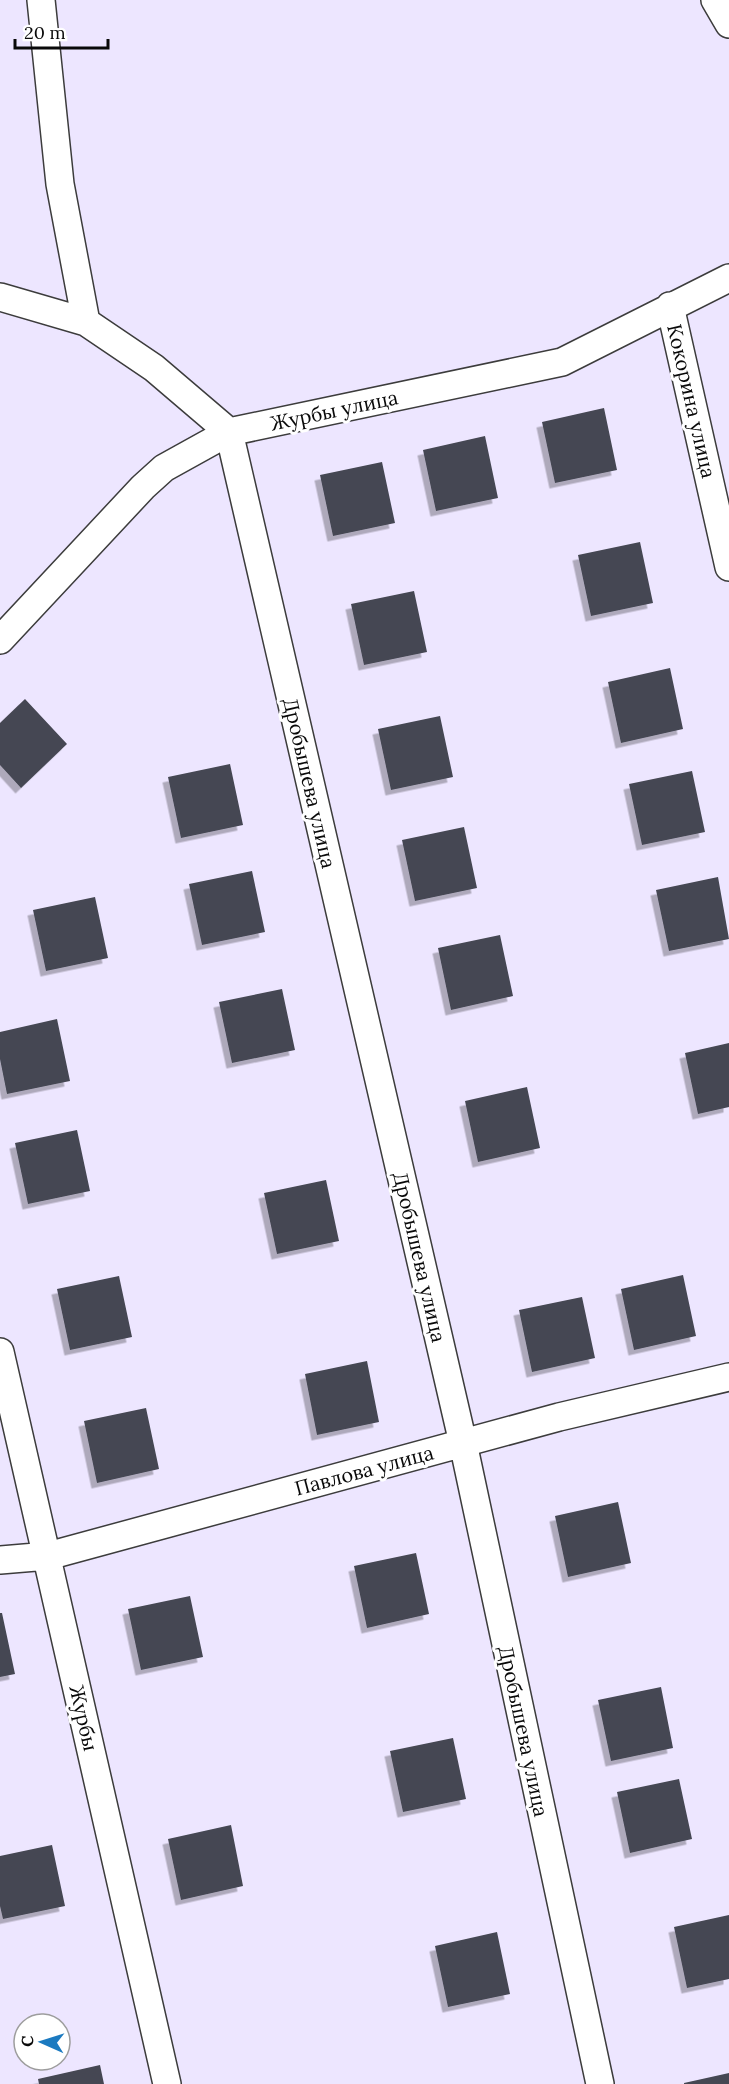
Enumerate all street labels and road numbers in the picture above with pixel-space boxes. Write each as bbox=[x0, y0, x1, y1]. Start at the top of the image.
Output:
street label: Кокорина улица bbox=[662, 322, 722, 480]
street label: Журбы улица bbox=[268, 384, 400, 436]
street label: Дробышева улица bbox=[278, 695, 342, 871]
street label: Дробышева улица bbox=[388, 1169, 452, 1345]
street label: Павлова улица bbox=[292, 1439, 436, 1501]
street label: Дробышева улица bbox=[494, 1643, 554, 1819]
street label: Журбы bbox=[64, 1683, 104, 1753]

